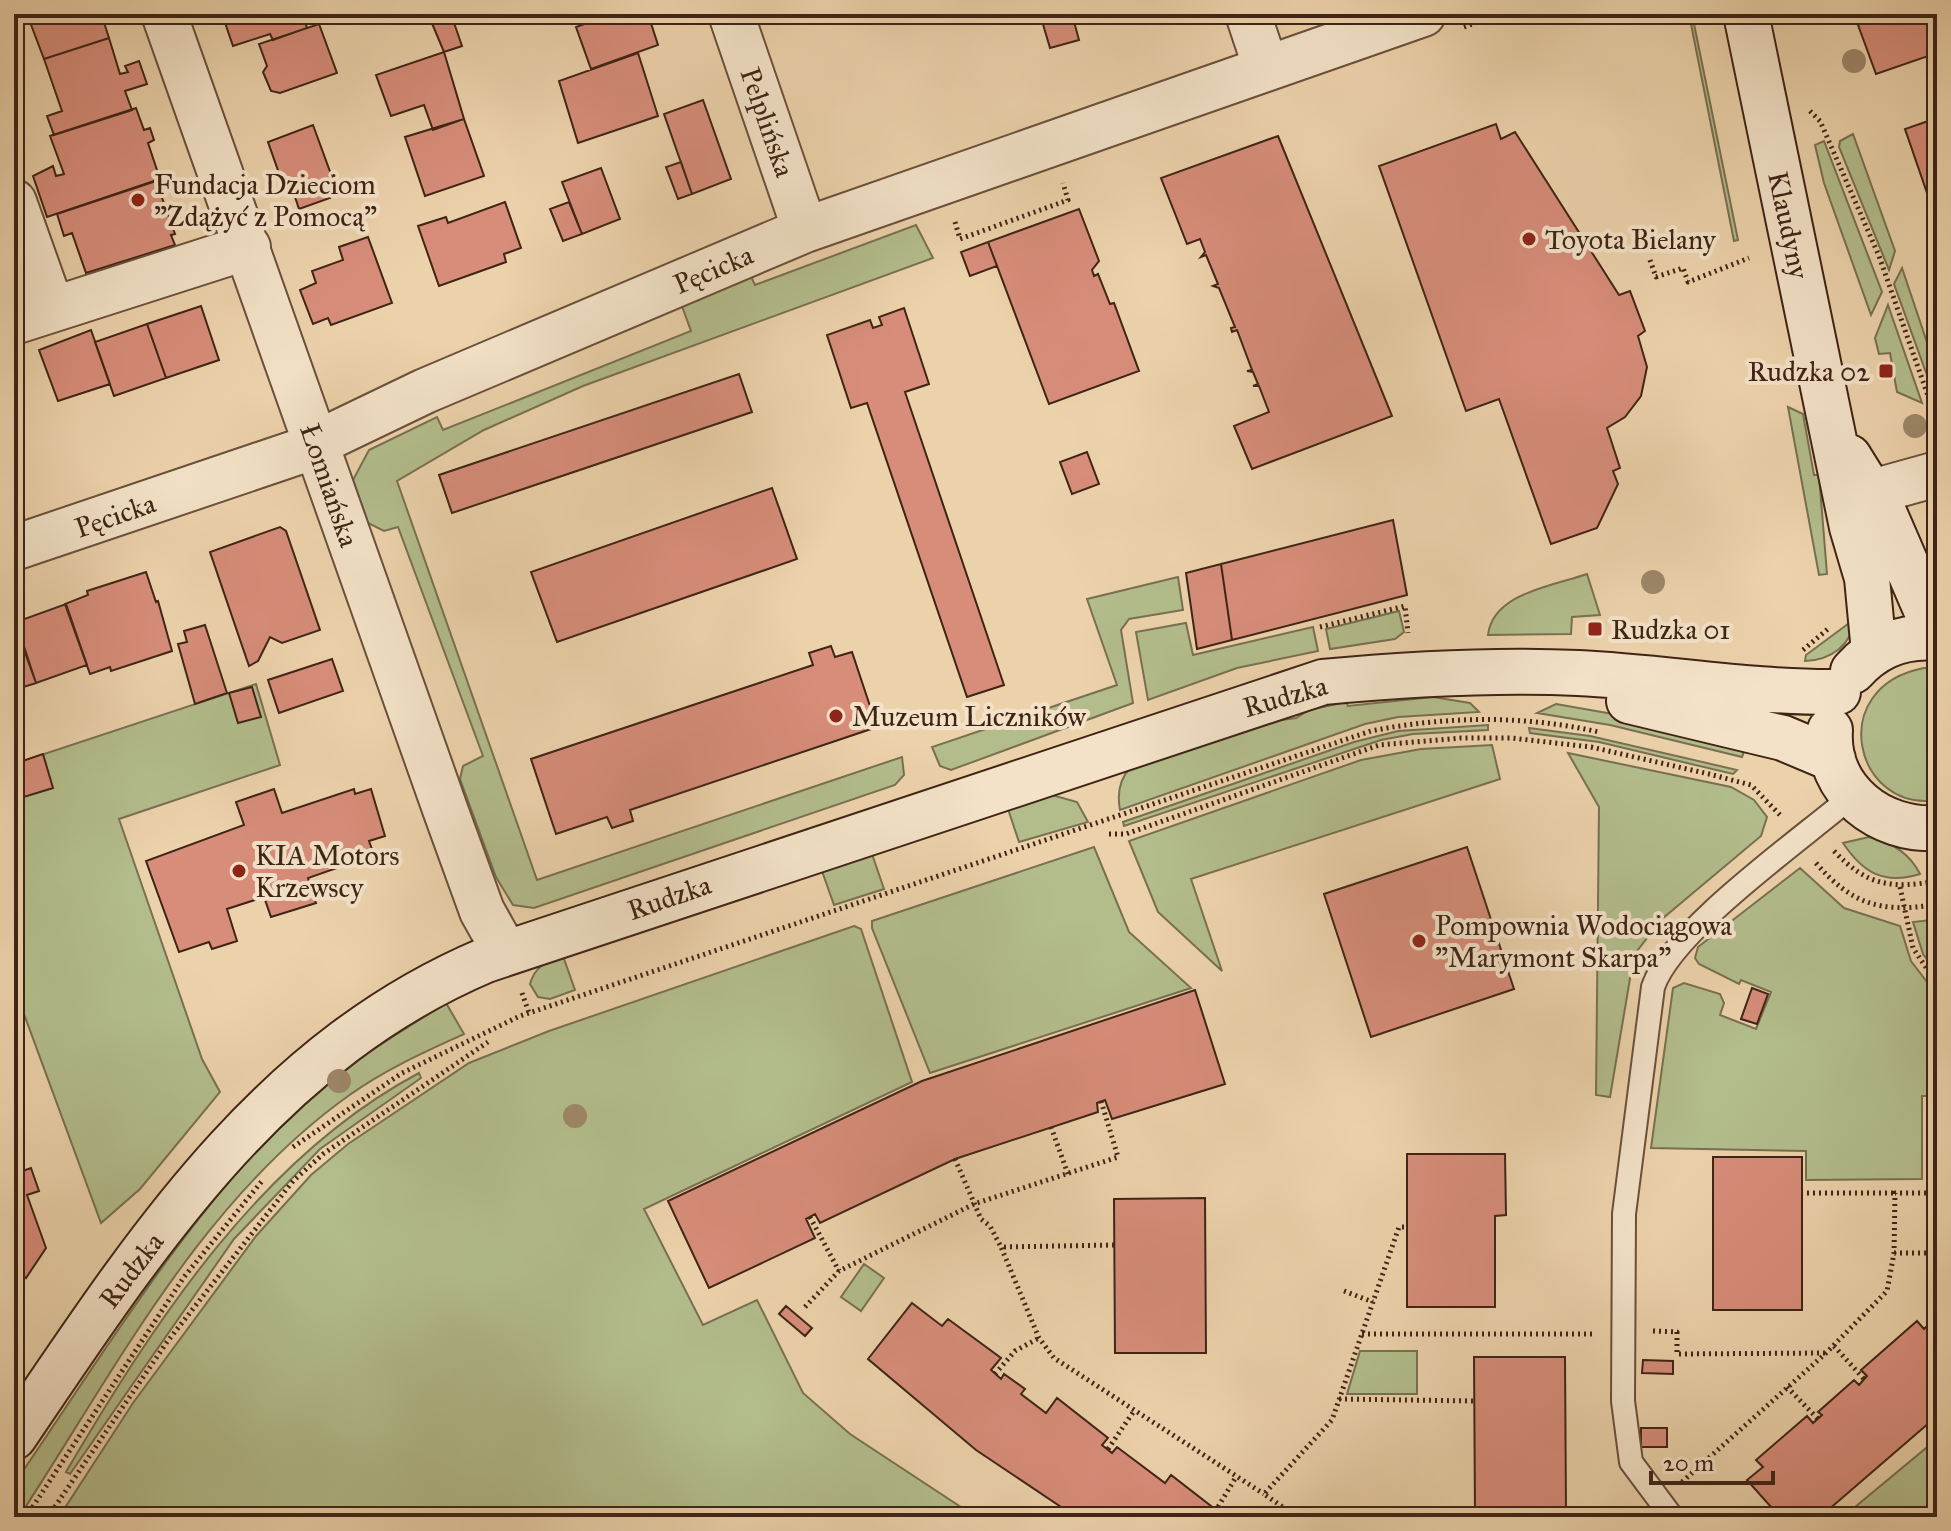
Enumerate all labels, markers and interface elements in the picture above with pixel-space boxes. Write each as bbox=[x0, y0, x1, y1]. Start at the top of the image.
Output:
street label: Pelplińska bbox=[732, 63, 803, 182]
place label: Fundacja Dzieciom "Zdążyć z Pomocą" bbox=[154, 167, 377, 234]
street label: Klaudyny bbox=[1760, 168, 1817, 283]
marker: Fundacja Dzieciom "Zdążyć z Pomocą" bbox=[129, 191, 147, 209]
place label: Toyota Bielany bbox=[1545, 222, 1717, 257]
marker: Toyota Bielany bbox=[1520, 230, 1538, 248]
street label: Pęcicka bbox=[668, 237, 758, 302]
place label: Rudzka 02 bbox=[1748, 354, 1870, 389]
marker: Rudzka 02 bbox=[1877, 362, 1895, 380]
street label: Łomiańska bbox=[292, 419, 367, 552]
street label: Pęcicka bbox=[70, 485, 160, 546]
place label: Rudzka 01 bbox=[1611, 612, 1730, 647]
marker: Rudzka 01 bbox=[1586, 620, 1604, 638]
street label: Rudzka bbox=[1239, 668, 1332, 725]
place label: Muzeum Liczników bbox=[852, 699, 1086, 734]
marker: Muzeum Liczników bbox=[827, 707, 845, 725]
place label: KIA Motors Krzewscy bbox=[255, 838, 399, 905]
marker: KIA Motors Krzewscy bbox=[230, 862, 248, 880]
street label: Rudzka bbox=[623, 867, 716, 928]
place label: Pompownia Wodociągowa "Marymont Skarpa" bbox=[1435, 908, 1732, 975]
marker: Pompownia Wodociągowa "Marymont Skarpa" bbox=[1410, 932, 1428, 950]
street label: Rudzka bbox=[91, 1225, 171, 1315]
scale bar bbox=[1651, 1435, 1773, 1485]
text: 20 m bbox=[1663, 1448, 1714, 1478]

